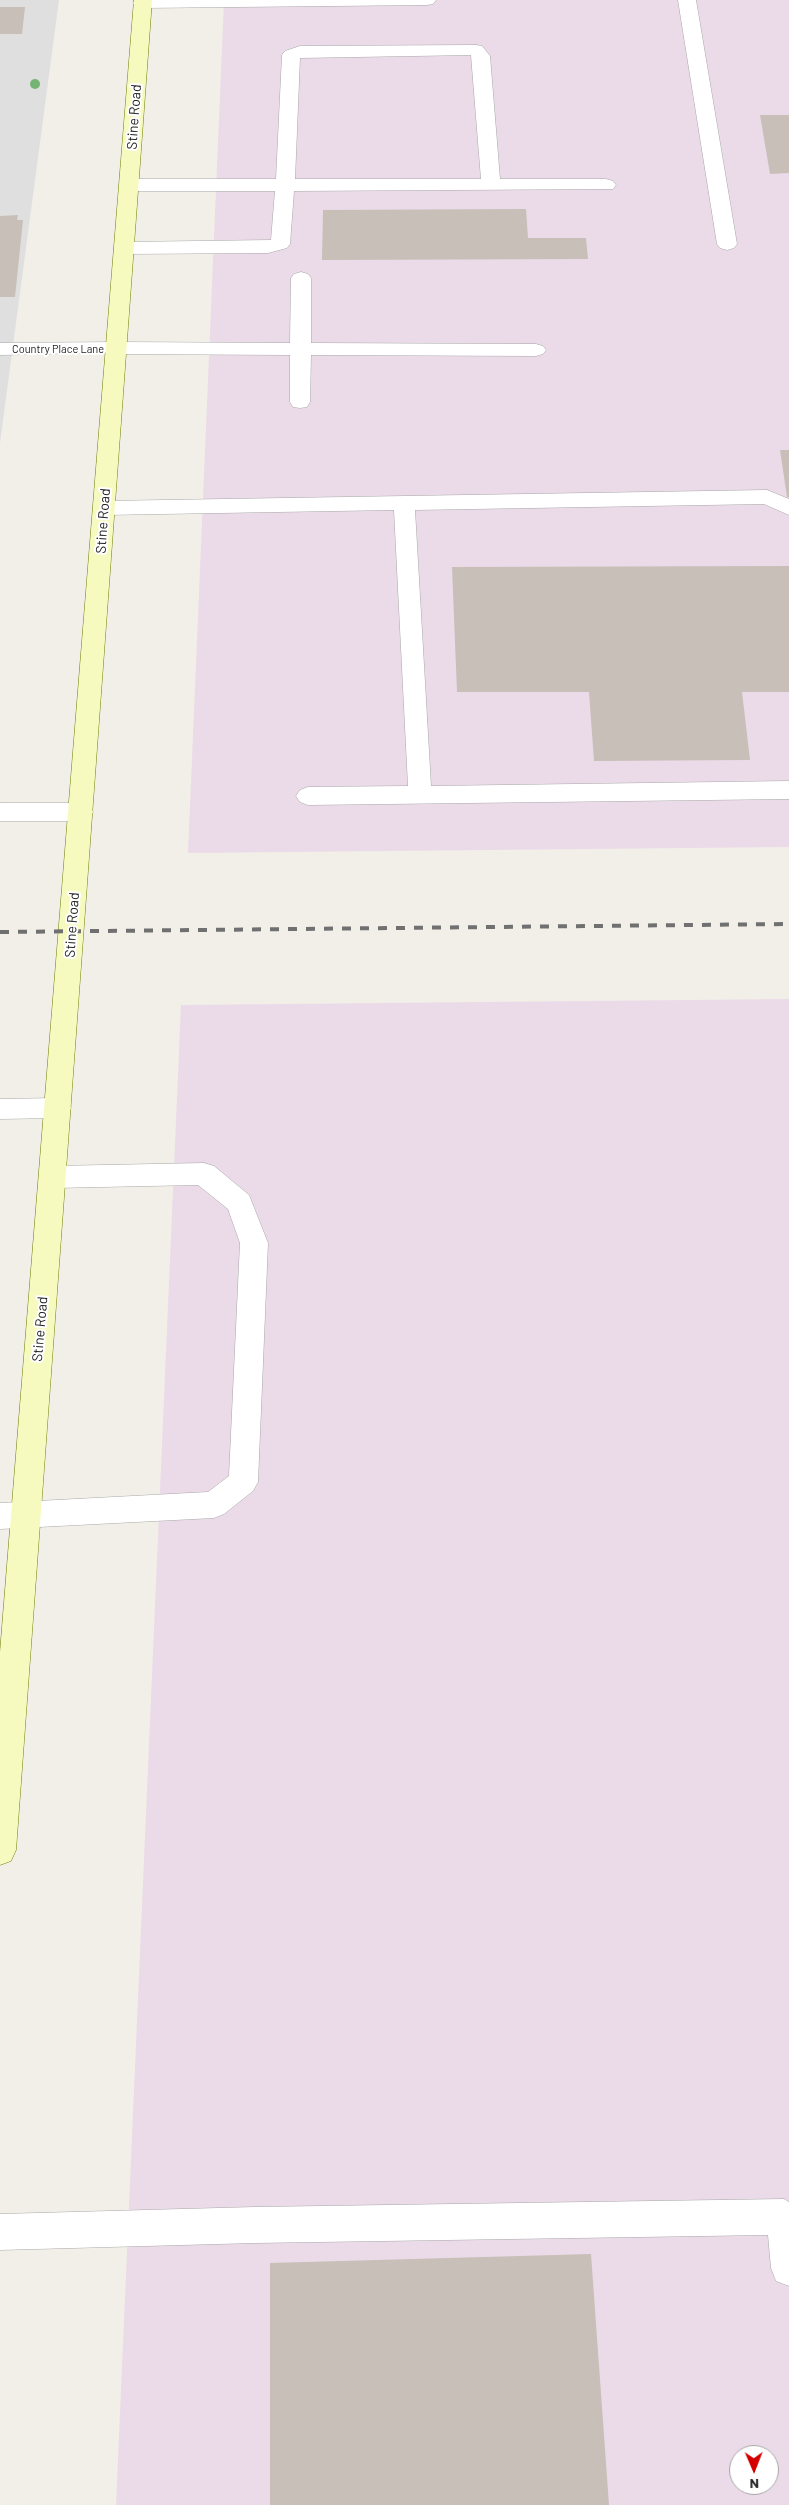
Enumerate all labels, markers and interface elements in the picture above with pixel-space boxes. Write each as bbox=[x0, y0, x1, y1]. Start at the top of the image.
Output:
street label: Stine Road bbox=[123, 84, 145, 150]
street label: Country Place Lane bbox=[12, 342, 104, 356]
street label: Stine Road bbox=[92, 488, 114, 554]
street label: Stine Road bbox=[61, 892, 83, 958]
street label: Stine Road bbox=[29, 1296, 51, 1362]
north arrow bbox=[729, 2445, 779, 2495]
text: N bbox=[749, 2476, 759, 2493]

